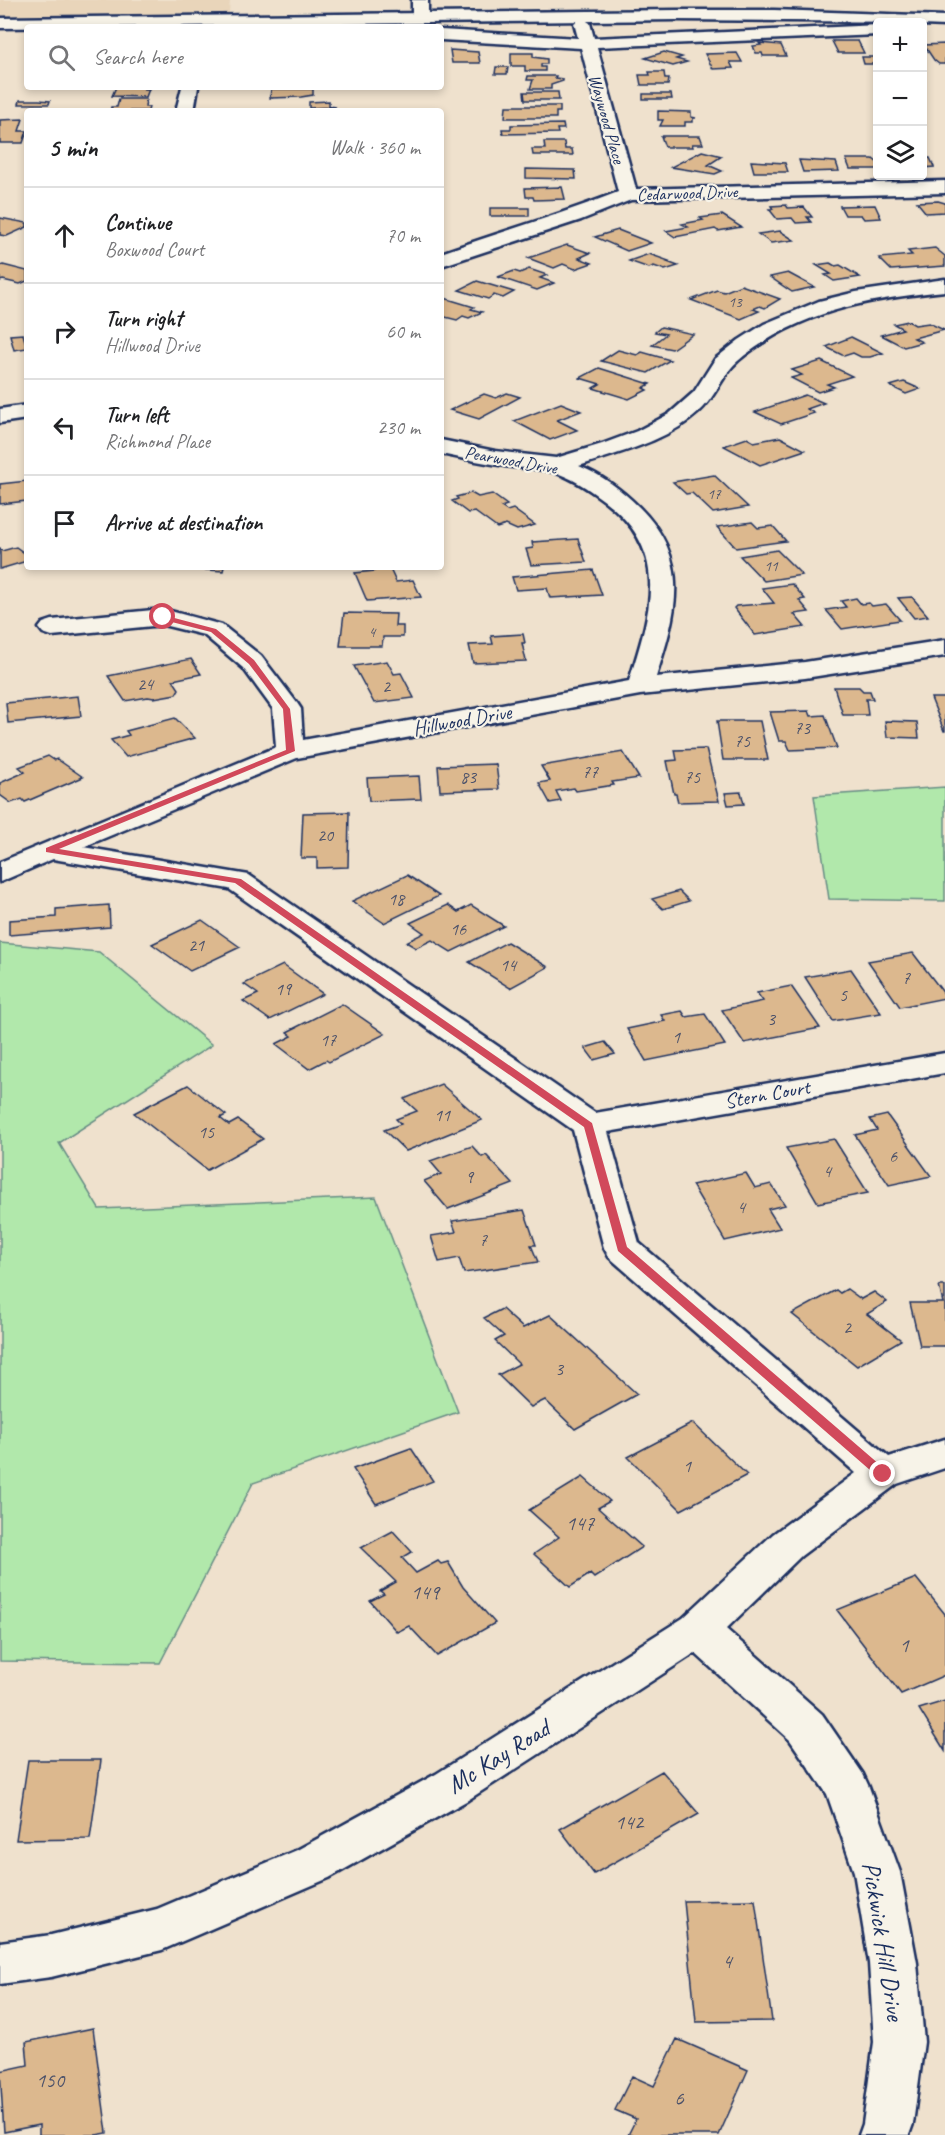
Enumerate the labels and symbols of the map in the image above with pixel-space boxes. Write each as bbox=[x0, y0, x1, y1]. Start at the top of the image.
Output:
street label: Waywood Place bbox=[584, 72, 631, 167]
street label: Cedarwood Drive bbox=[636, 180, 739, 206]
house number: 13 bbox=[728, 293, 743, 312]
street label: Pearwood Drive bbox=[463, 441, 560, 479]
house number: 17 bbox=[707, 485, 722, 504]
house number: 11 bbox=[764, 557, 779, 576]
route start bbox=[149, 603, 175, 629]
house number: 4 bbox=[369, 623, 377, 642]
house number: 24 bbox=[137, 673, 155, 695]
house number: 2 bbox=[382, 675, 392, 697]
street label: Hillwood Drive bbox=[411, 698, 514, 741]
house number: 73 bbox=[794, 717, 812, 739]
house number: 75 bbox=[734, 730, 751, 752]
house number: 77 bbox=[582, 761, 599, 783]
house number: 83 bbox=[460, 766, 478, 788]
house number: 75 bbox=[684, 766, 701, 788]
house number: 20 bbox=[317, 824, 335, 846]
house number: 18 bbox=[388, 888, 406, 910]
house number: 16 bbox=[450, 918, 467, 940]
house number: 21 bbox=[188, 934, 205, 956]
house number: 14 bbox=[500, 954, 518, 976]
house number: 7 bbox=[902, 967, 911, 989]
house number: 19 bbox=[275, 978, 293, 1000]
house number: 5 bbox=[839, 984, 848, 1006]
house number: 3 bbox=[767, 1008, 777, 1030]
house number: 1 bbox=[672, 1026, 681, 1048]
house number: 17 bbox=[320, 1029, 337, 1051]
street label: Stern Court bbox=[722, 1073, 814, 1114]
house number: 11 bbox=[434, 1104, 451, 1126]
house number: 15 bbox=[198, 1121, 215, 1143]
house number: 6 bbox=[889, 1145, 898, 1167]
house number: 4 bbox=[823, 1160, 833, 1182]
house number: 9 bbox=[465, 1166, 475, 1188]
house number: 4 bbox=[737, 1196, 747, 1218]
house number: 7 bbox=[479, 1229, 488, 1251]
house number: 2 bbox=[843, 1316, 853, 1338]
house number: 3 bbox=[555, 1358, 565, 1380]
house number: 1 bbox=[683, 1455, 692, 1477]
route end bbox=[869, 1460, 895, 1486]
house number: 147 bbox=[566, 1510, 596, 1536]
house number: 149 bbox=[411, 1579, 441, 1605]
house number: 1 bbox=[899, 1632, 910, 1658]
street label: Mc Kay Road bbox=[441, 1710, 559, 1801]
house number: 142 bbox=[615, 1809, 645, 1835]
street label: Pickwick Hill Drive bbox=[855, 1859, 913, 2024]
house number: 4 bbox=[722, 1948, 734, 1974]
house number: 150 bbox=[36, 2067, 66, 2093]
house number: 6 bbox=[674, 2085, 684, 2111]

